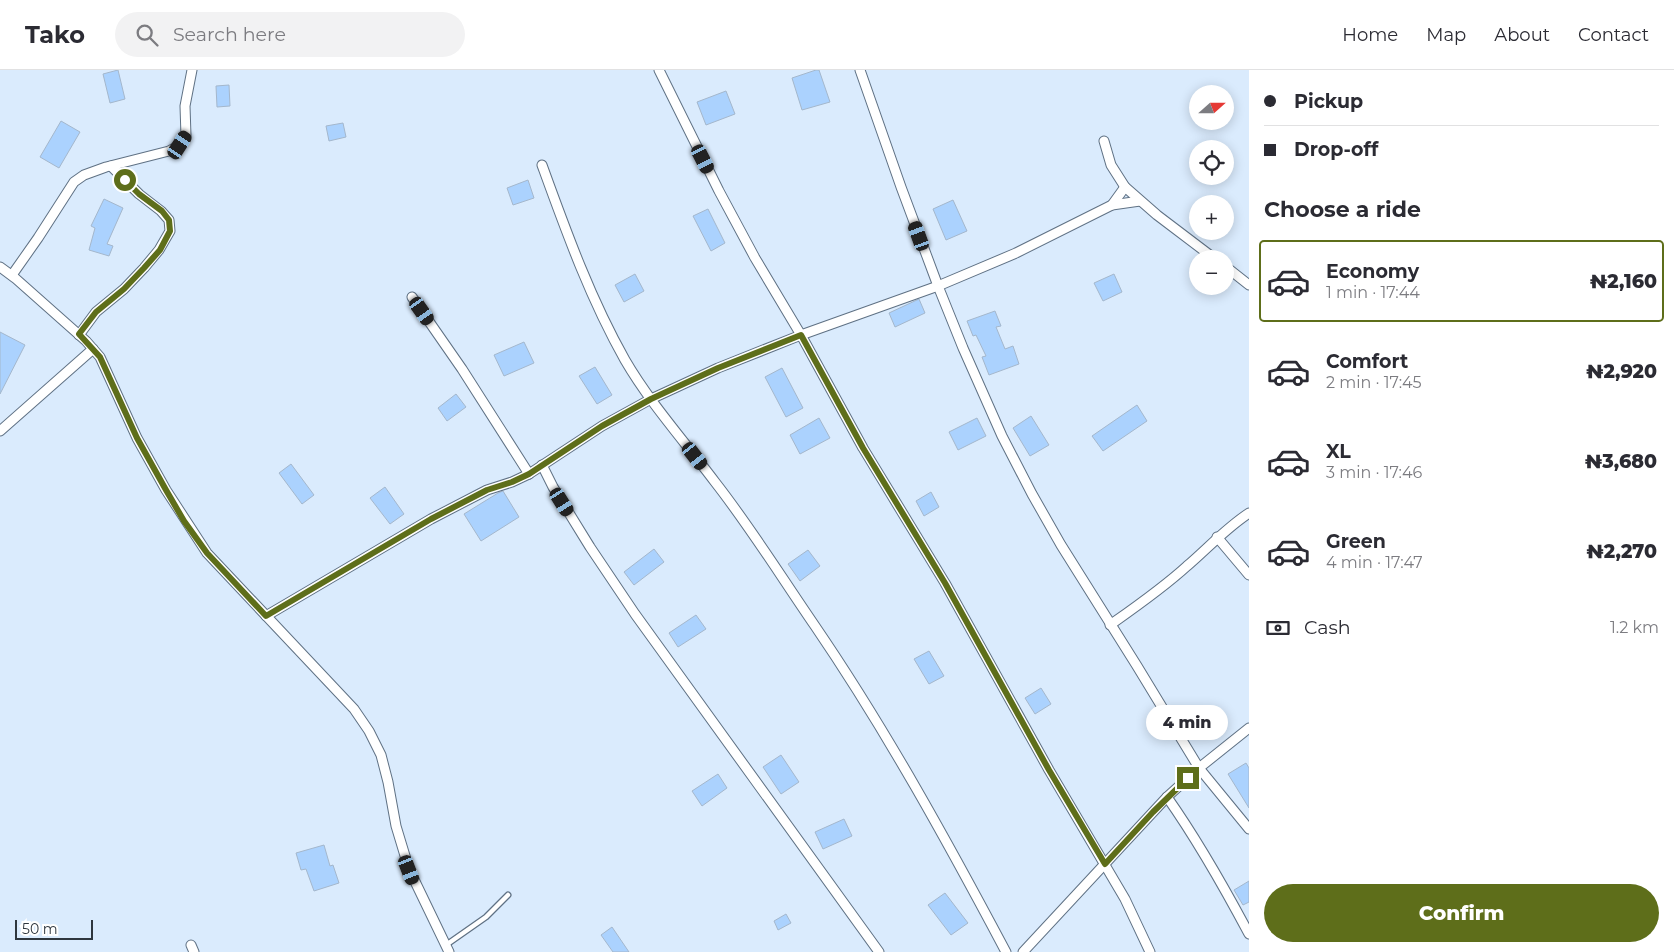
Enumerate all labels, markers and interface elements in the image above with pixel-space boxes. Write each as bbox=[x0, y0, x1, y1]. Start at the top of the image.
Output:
search box bbox=[115, 12, 465, 57]
text: Tako bbox=[25, 20, 85, 49]
icon: search bbox=[133, 21, 161, 49]
text: Search here bbox=[173, 23, 286, 46]
text: Home bbox=[1342, 24, 1398, 46]
text: Map bbox=[1426, 24, 1466, 46]
text: About bbox=[1494, 24, 1550, 46]
text: Contact bbox=[1578, 24, 1649, 46]
north arrow bbox=[1189, 85, 1234, 130]
map controls bbox=[1189, 85, 1234, 295]
text: Pickup bbox=[1294, 90, 1363, 113]
car bbox=[165, 128, 194, 162]
text: Drop-off bbox=[1294, 138, 1378, 161]
button: locate bbox=[1189, 140, 1234, 185]
car bbox=[689, 142, 716, 176]
route start bbox=[114, 169, 136, 191]
button: + bbox=[1189, 195, 1234, 240]
text: Choose a ride bbox=[1264, 196, 1421, 223]
car bbox=[906, 219, 931, 253]
button: − bbox=[1189, 250, 1234, 295]
icon: car bbox=[1266, 259, 1311, 304]
text: Economy bbox=[1326, 260, 1419, 283]
text: ₦2,160 bbox=[1590, 270, 1657, 293]
text: 1 min · 17:44 bbox=[1326, 283, 1420, 302]
car bbox=[407, 294, 436, 328]
icon: car bbox=[1266, 349, 1311, 394]
text: Comfort bbox=[1326, 350, 1408, 373]
text: ₦2,920 bbox=[1586, 360, 1657, 383]
text: 2 min · 17:45 bbox=[1326, 373, 1422, 392]
icon: car bbox=[1266, 439, 1311, 484]
car bbox=[679, 440, 710, 472]
text: XL bbox=[1326, 440, 1351, 463]
text: ₦3,680 bbox=[1585, 450, 1657, 473]
text: 3 min · 17:46 bbox=[1326, 463, 1422, 482]
car bbox=[547, 485, 576, 519]
icon: car bbox=[1266, 529, 1311, 574]
text: Green bbox=[1326, 530, 1386, 553]
text: ₦2,270 bbox=[1587, 540, 1657, 563]
text: 4 min · 17:47 bbox=[1326, 553, 1423, 572]
icon: cash bbox=[1264, 614, 1292, 642]
text: Cash bbox=[1304, 616, 1351, 639]
text: 1.2 km bbox=[1610, 618, 1659, 637]
callout: 4 min bbox=[1147, 706, 1229, 740]
text: 4 min bbox=[1163, 713, 1211, 732]
route end bbox=[1177, 767, 1199, 789]
car bbox=[396, 853, 421, 887]
button: Confirm bbox=[1264, 884, 1659, 942]
scale bar bbox=[15, 917, 92, 940]
text: 50 m bbox=[22, 920, 58, 938]

